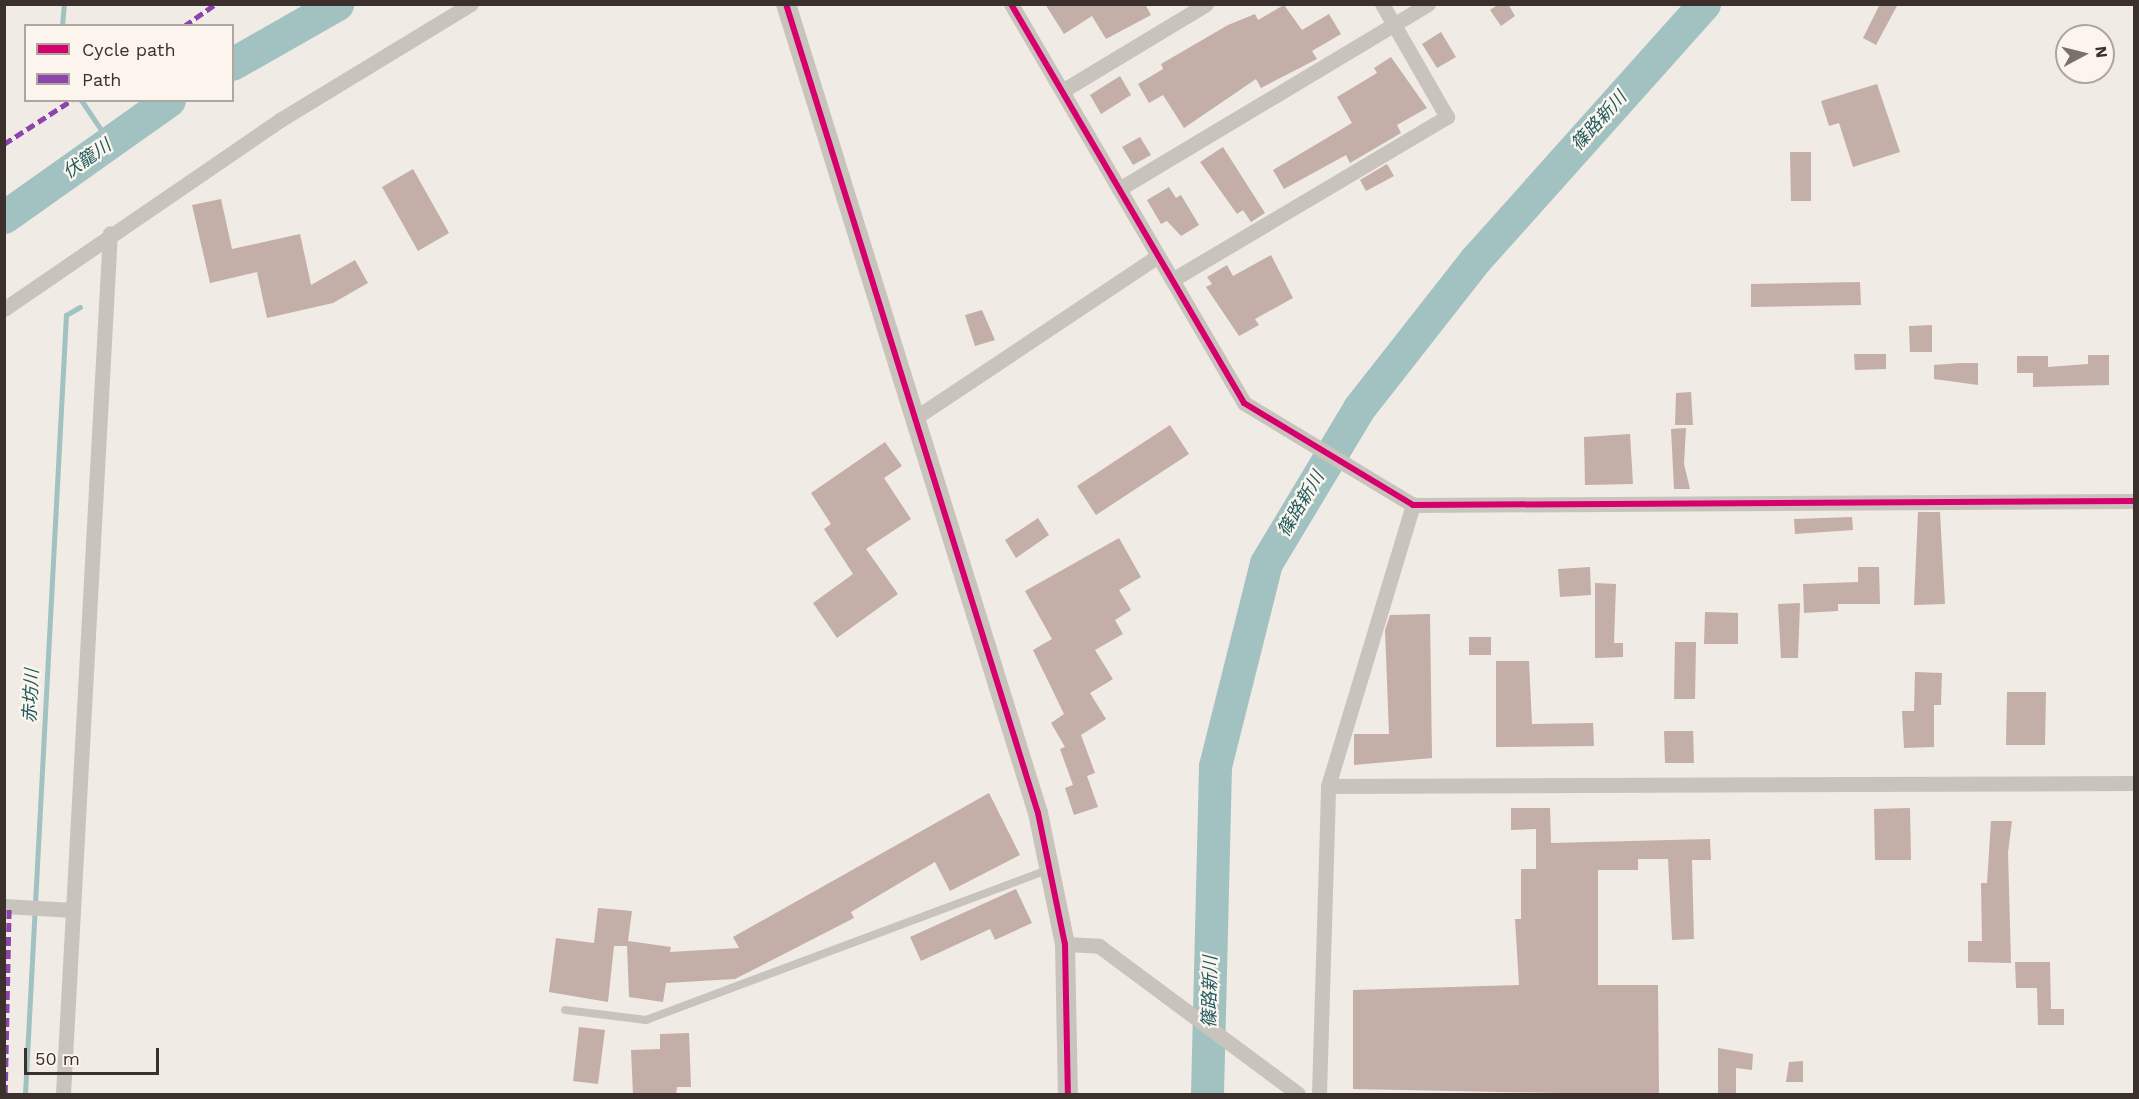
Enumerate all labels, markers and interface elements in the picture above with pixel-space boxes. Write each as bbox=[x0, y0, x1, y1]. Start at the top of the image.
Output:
legend bbox=[24, 24, 234, 102]
north arrow bbox=[2055, 24, 2115, 84]
text: Cycle path bbox=[82, 39, 176, 60]
text: N bbox=[2091, 45, 2112, 59]
text: Path bbox=[82, 69, 122, 90]
water label: 篠路新川 bbox=[1567, 87, 1631, 155]
water label: 伏籠川 bbox=[59, 135, 115, 183]
water label: 篠路新川 bbox=[1273, 468, 1329, 540]
water label: 赤坊川 bbox=[19, 668, 43, 724]
water label: 篠路新川 bbox=[1199, 956, 1221, 1028]
scale bar bbox=[27, 1036, 162, 1074]
text: 50 m bbox=[35, 1048, 80, 1069]

